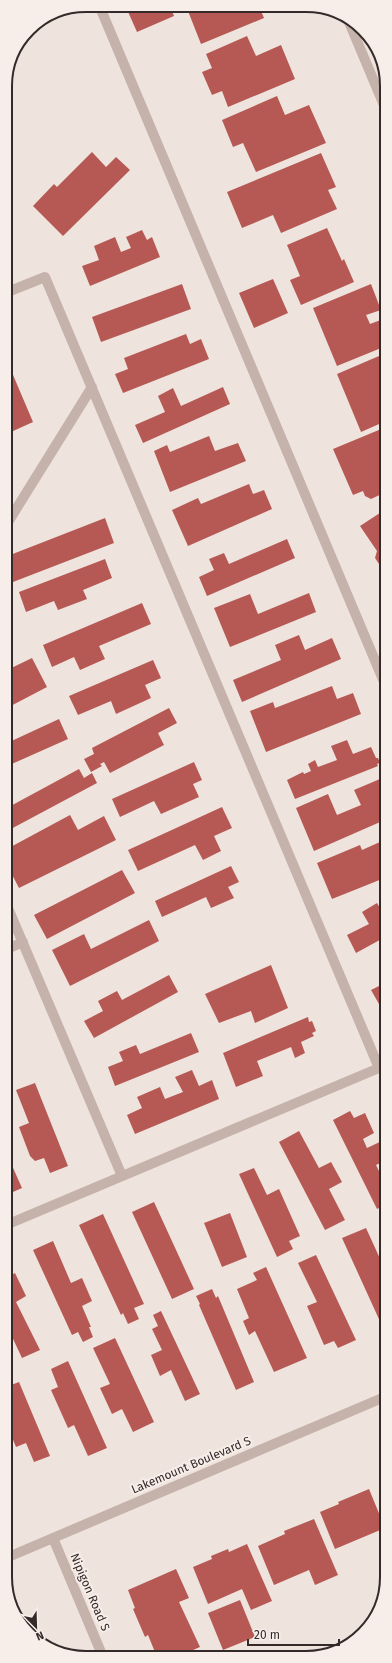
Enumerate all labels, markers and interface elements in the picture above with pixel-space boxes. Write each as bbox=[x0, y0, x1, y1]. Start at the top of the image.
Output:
street label: Lakemount Boulevard S bbox=[129, 1433, 253, 1497]
street label: Nipigon Road S bbox=[67, 1551, 113, 1633]
north arrow bbox=[16, 1607, 56, 1647]
scale bar bbox=[248, 1621, 339, 1647]
text: N bbox=[34, 1628, 46, 1643]
text: 20 m bbox=[254, 1628, 280, 1642]

